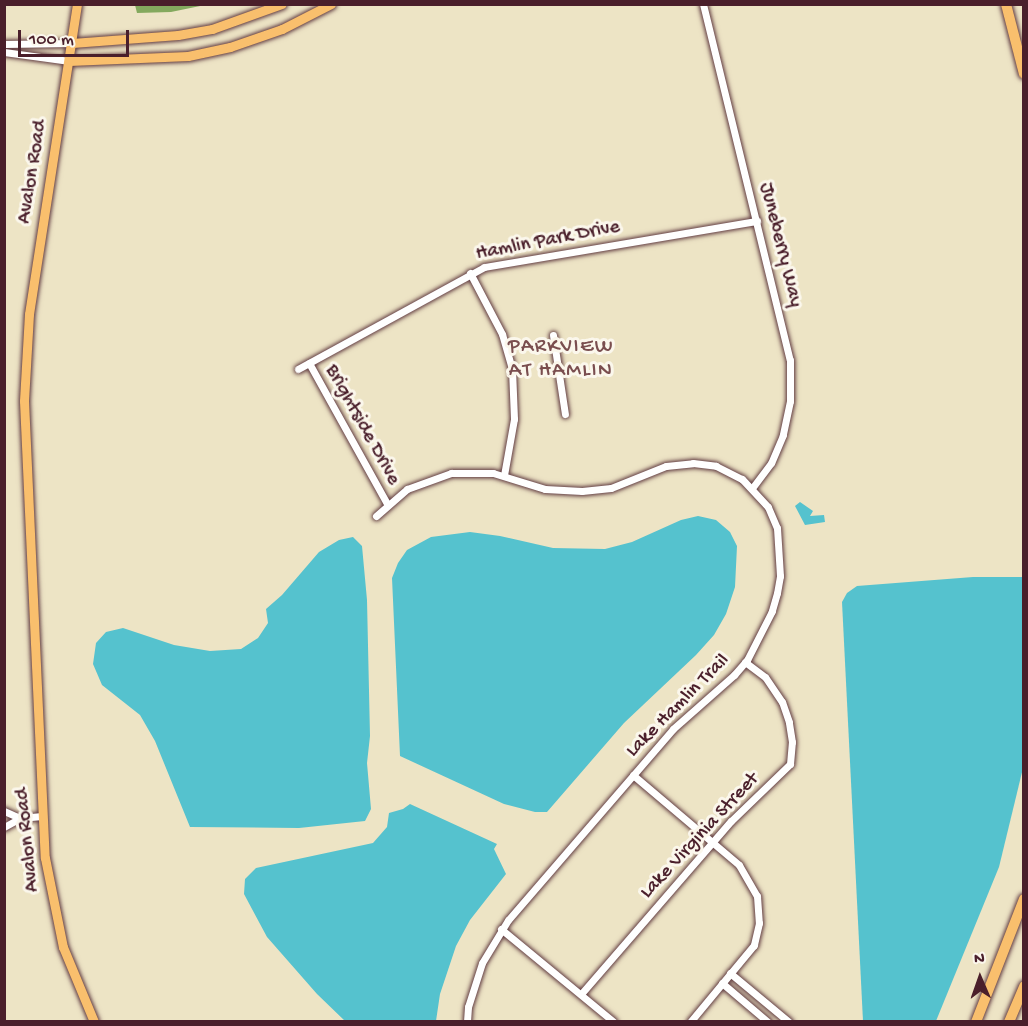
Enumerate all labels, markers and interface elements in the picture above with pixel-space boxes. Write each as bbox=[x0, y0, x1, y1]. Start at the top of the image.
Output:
scale bar bbox=[21, 18, 132, 56]
text: 100 m bbox=[29, 30, 74, 51]
street label: Avalon Road bbox=[13, 119, 53, 225]
street label: Juneberry Way bbox=[753, 180, 807, 310]
street label: Hamlin Park Drive bbox=[474, 215, 622, 267]
district label: PARKVIEW AT HAMLIN bbox=[508, 335, 614, 385]
street label: Brightside Drive bbox=[319, 361, 405, 489]
street label: Lake Hamlin Trail bbox=[621, 649, 735, 763]
street label: Lake Virginia Street bbox=[635, 768, 765, 904]
street label: Avalon Road bbox=[11, 787, 45, 893]
north arrow bbox=[950, 948, 1010, 1008]
text: N bbox=[974, 950, 985, 969]

